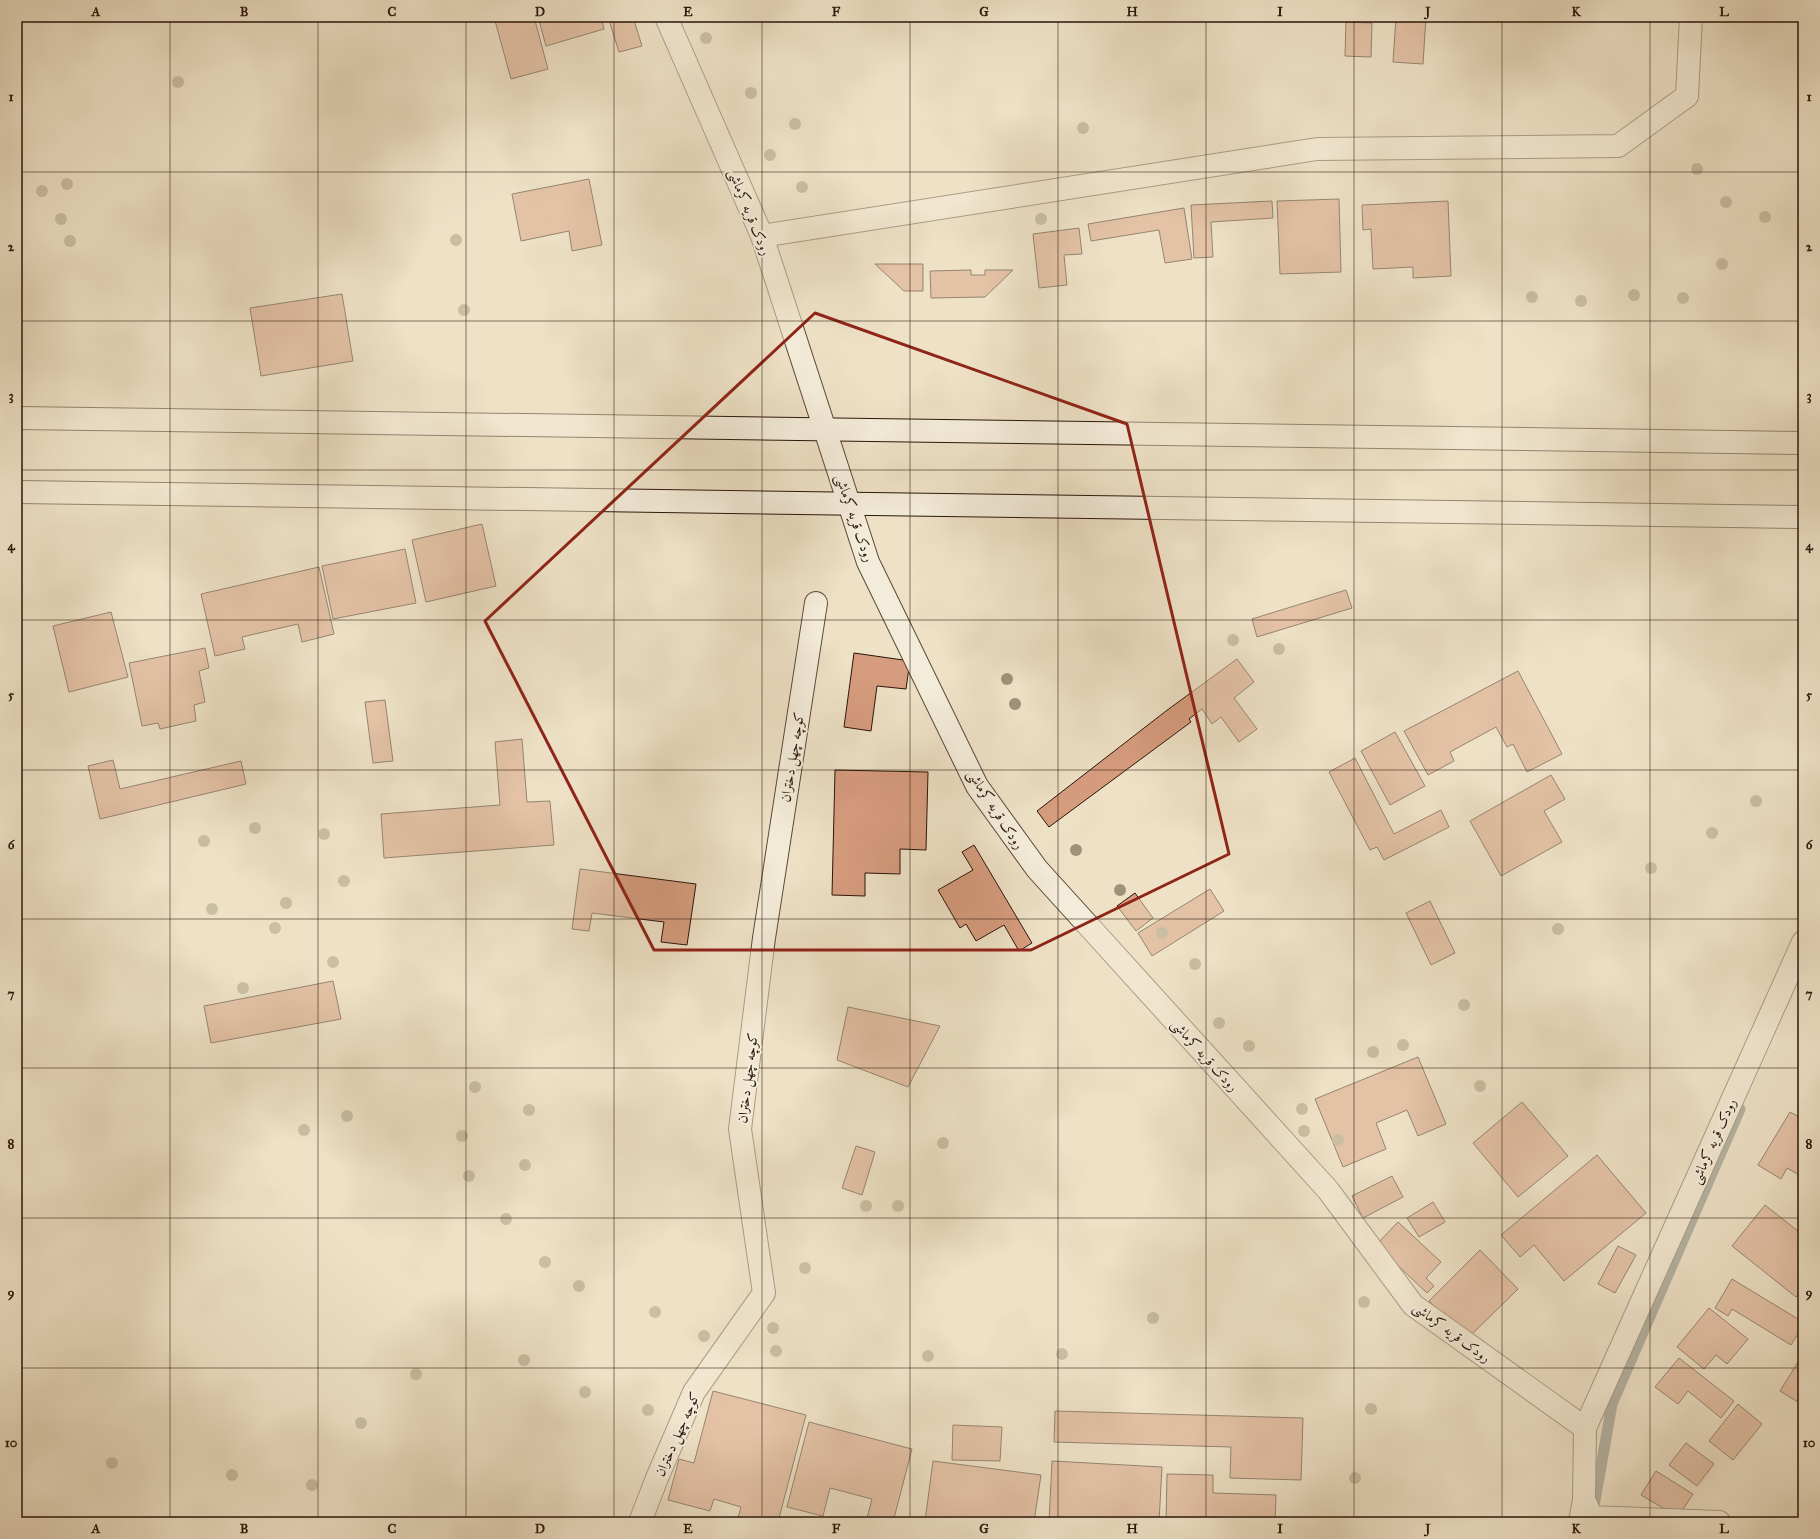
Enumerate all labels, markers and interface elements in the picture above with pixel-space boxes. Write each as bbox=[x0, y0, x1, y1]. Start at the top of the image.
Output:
text: A bbox=[91, 4, 101, 20]
text: B bbox=[240, 4, 249, 20]
text: C bbox=[388, 4, 397, 20]
text: D bbox=[535, 4, 545, 20]
text: E bbox=[683, 4, 693, 20]
text: F bbox=[832, 4, 841, 20]
text: G bbox=[979, 4, 989, 20]
text: H bbox=[1126, 4, 1138, 20]
text: I bbox=[1277, 4, 1283, 20]
text: J bbox=[1423, 4, 1431, 20]
text: K bbox=[1571, 4, 1581, 20]
text: L bbox=[1719, 4, 1729, 20]
text: 1 bbox=[8, 89, 14, 105]
text: 1 bbox=[1806, 89, 1812, 105]
street label: رودک قریه کرماشی bbox=[724, 166, 775, 258]
text: 2 bbox=[8, 239, 15, 255]
text: 2 bbox=[1806, 239, 1813, 255]
text: 3 bbox=[8, 388, 14, 404]
text: 3 bbox=[1806, 388, 1812, 404]
street label: رودک قریه کرماشی bbox=[831, 472, 877, 565]
text: 4 bbox=[7, 538, 15, 554]
text: 4 bbox=[1805, 538, 1813, 554]
text: 5 bbox=[8, 687, 15, 703]
text: 5 bbox=[1806, 687, 1813, 703]
street label: کوچه چهل دختران bbox=[777, 711, 810, 804]
street label: رودک قریه کرماشی bbox=[963, 766, 1028, 853]
text: 6 bbox=[8, 837, 16, 853]
text: 6 bbox=[1806, 837, 1814, 853]
text: 7 bbox=[8, 986, 15, 1002]
text: 7 bbox=[1806, 986, 1813, 1002]
street label: رودک قریه کرماشی bbox=[1167, 1016, 1242, 1096]
street label: کوچه چهل دختران bbox=[734, 1032, 763, 1125]
street label: رودک قریه کرماشی bbox=[1687, 1096, 1741, 1187]
text: 8 bbox=[8, 1136, 15, 1152]
text: 8 bbox=[1806, 1136, 1813, 1152]
text: 9 bbox=[8, 1285, 15, 1301]
text: 9 bbox=[1806, 1285, 1813, 1301]
street label: رودک قریه کرماشی bbox=[1409, 1299, 1494, 1367]
street label: کوچه چهل دختران bbox=[651, 1389, 706, 1480]
text: 10 bbox=[5, 1435, 18, 1451]
text: 10 bbox=[1803, 1435, 1816, 1451]
text: A bbox=[91, 1521, 101, 1537]
text: B bbox=[240, 1521, 249, 1537]
text: C bbox=[388, 1521, 397, 1537]
text: D bbox=[535, 1521, 545, 1537]
text: E bbox=[683, 1521, 693, 1537]
text: F bbox=[832, 1521, 841, 1537]
text: G bbox=[979, 1521, 989, 1537]
text: H bbox=[1126, 1521, 1138, 1537]
text: I bbox=[1277, 1521, 1283, 1537]
text: J bbox=[1423, 1521, 1431, 1537]
text: K bbox=[1571, 1521, 1581, 1537]
text: L bbox=[1719, 1521, 1729, 1537]

